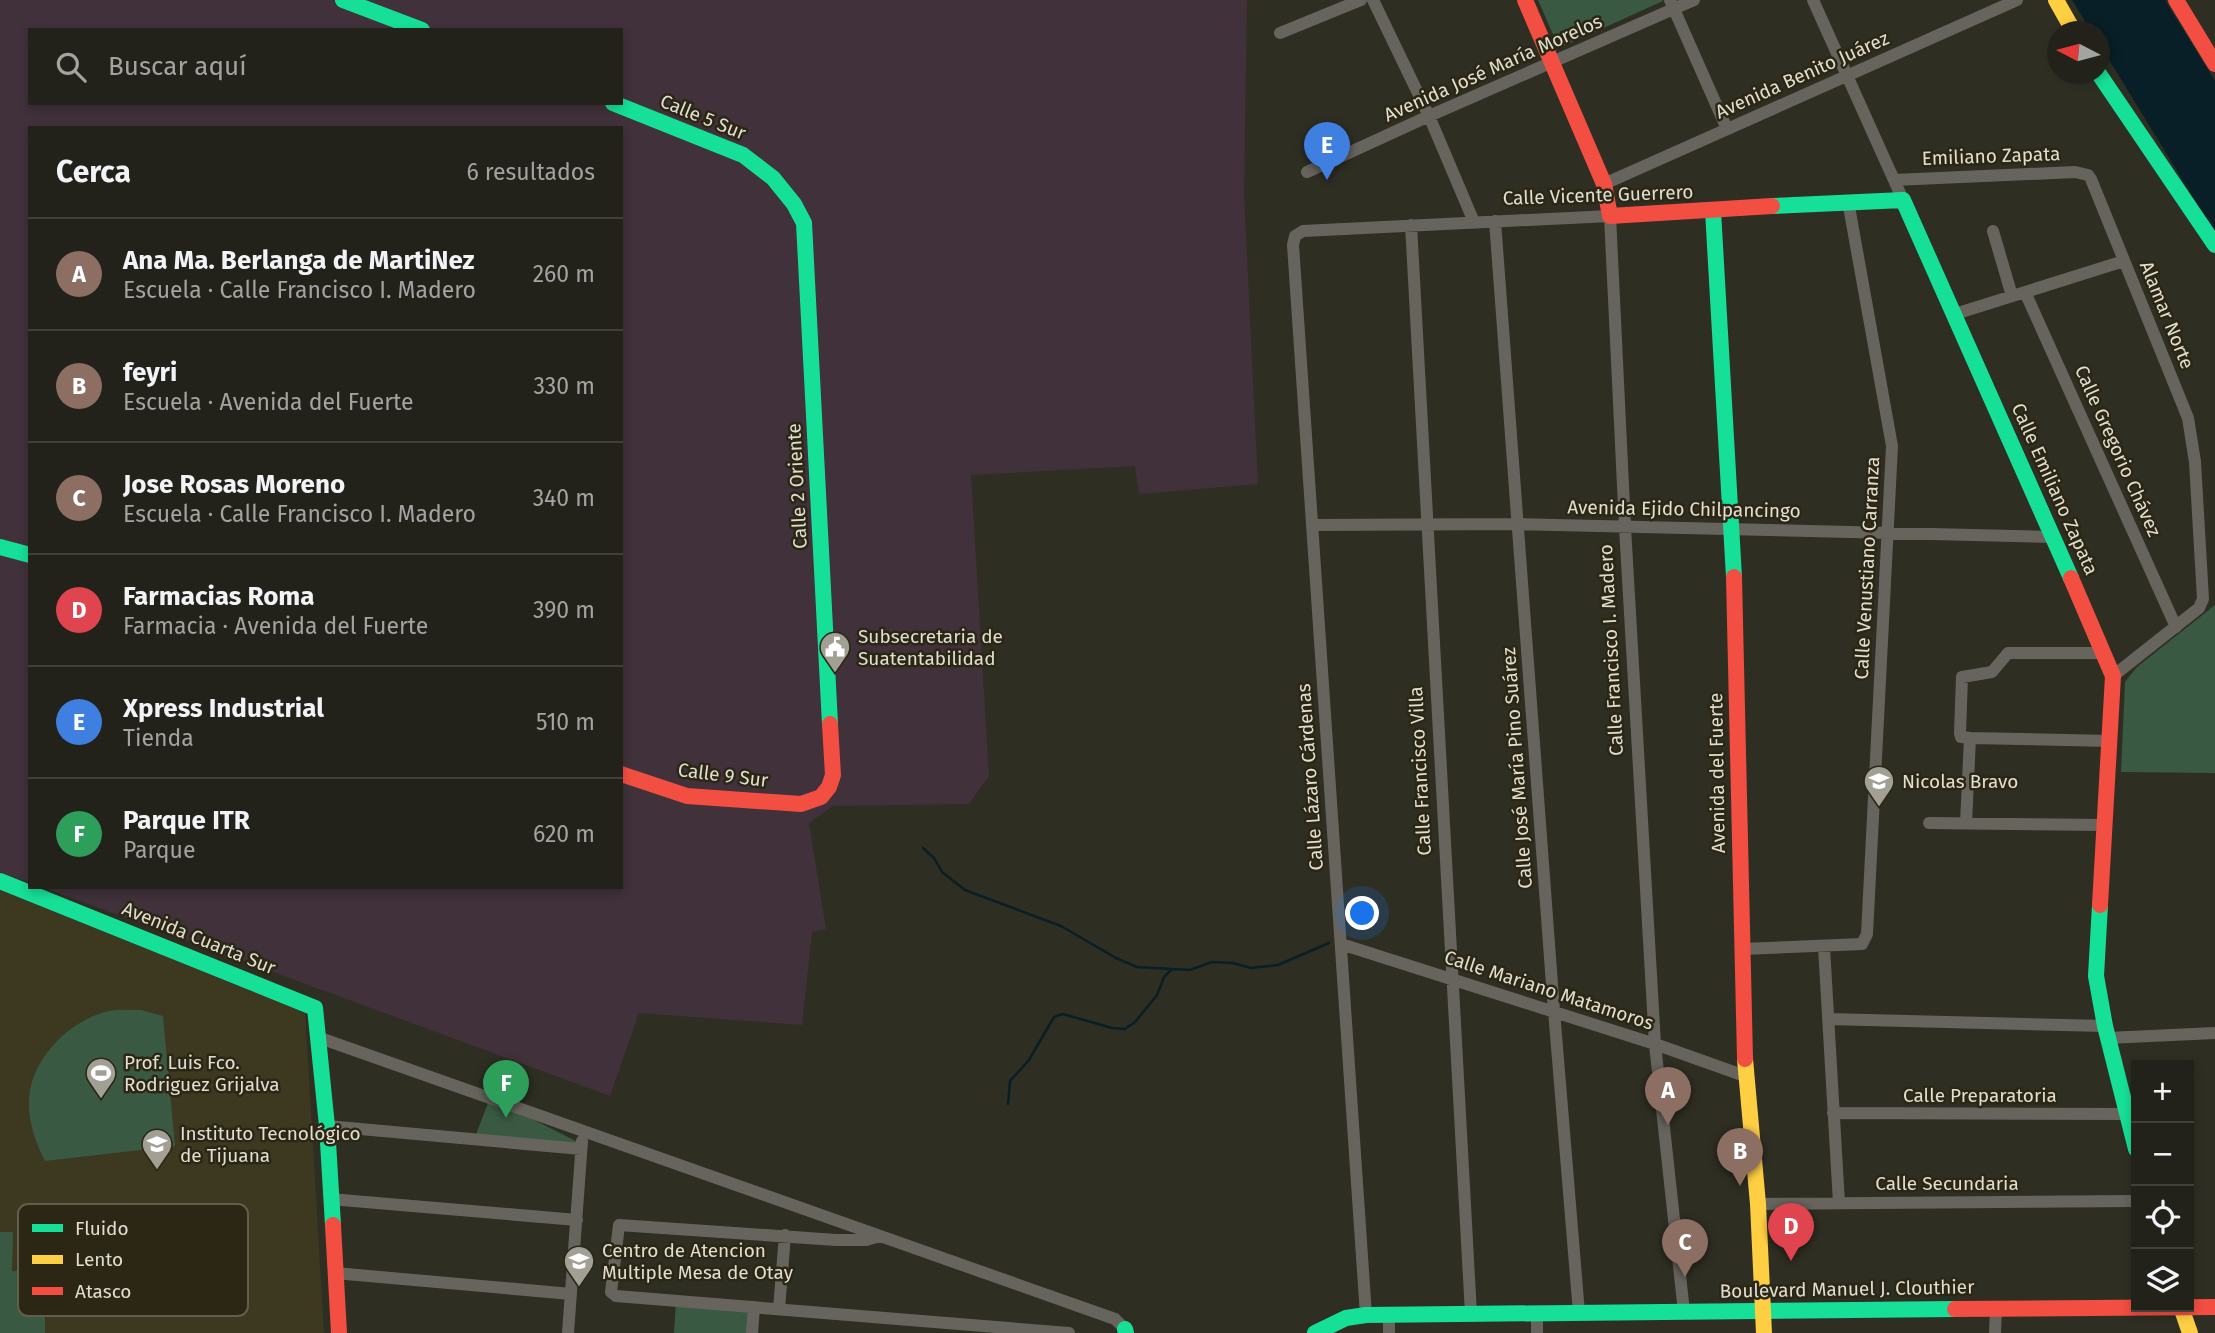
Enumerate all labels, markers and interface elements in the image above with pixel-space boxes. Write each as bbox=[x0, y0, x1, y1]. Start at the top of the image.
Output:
street label: Avenida José María Morelos bbox=[1380, 9, 1606, 127]
north arrow bbox=[2047, 21, 2110, 84]
street label: Avenida Benito Juárez bbox=[1712, 26, 1892, 124]
search box bbox=[28, 28, 623, 105]
icon: search bbox=[52, 48, 90, 86]
text: Buscar aquí bbox=[108, 51, 246, 82]
street label: Calle 5 Sur bbox=[657, 89, 750, 145]
pin: E bbox=[1304, 122, 1350, 180]
street label: Emiliano Zapata bbox=[1921, 142, 2061, 170]
text: Cerca bbox=[56, 154, 131, 190]
text: 6 resultados bbox=[466, 158, 595, 186]
street label: Calle Vicente Guerrero bbox=[1502, 180, 1694, 210]
text: Ana Ma. Berlanga de MartiNez bbox=[123, 245, 475, 276]
street label: Alamar Norte bbox=[2135, 258, 2199, 372]
text: A bbox=[72, 260, 86, 288]
text: 260 m bbox=[533, 260, 595, 288]
text: Escuela · Calle Francisco I. Madero bbox=[123, 276, 476, 304]
text: feyri bbox=[123, 357, 177, 388]
street label: Calle Gregorio Chávez bbox=[2070, 362, 2166, 540]
text: B bbox=[72, 372, 86, 400]
text: 330 m bbox=[533, 372, 595, 400]
text: Escuela · Avenida del Fuerte bbox=[123, 388, 414, 416]
street label: Calle Emiliano Zapata bbox=[2007, 400, 2103, 578]
street label: Calle 2 Oriente bbox=[782, 423, 812, 549]
street label: Calle Venustiano Carranza bbox=[1850, 456, 1884, 680]
text: Jose Rosas Moreno bbox=[123, 469, 345, 500]
text: C bbox=[72, 484, 86, 512]
text: 340 m bbox=[533, 484, 595, 512]
street label: Avenida Ejido Chilpancingo bbox=[1567, 495, 1801, 523]
text: Escuela · Calle Francisco I. Madero bbox=[123, 500, 476, 528]
street label: Calle Francisco I. Madero bbox=[1594, 544, 1628, 756]
text: Farmacias Roma bbox=[123, 581, 315, 612]
text: D bbox=[72, 596, 86, 624]
text: 390 m bbox=[533, 596, 595, 624]
text: Farmacia · Avenida del Fuerte bbox=[123, 612, 428, 640]
place label: Subsecretaria de Suatentabilidad bbox=[858, 625, 1003, 670]
public building icon: Subsecretaria de Suatentabilidad bbox=[818, 630, 852, 674]
street label: Calle José María Pino Suárez bbox=[1497, 646, 1537, 890]
street label: Calle Lázaro Cárdenas bbox=[1292, 683, 1328, 871]
street label: Calle Francisco Villa bbox=[1404, 686, 1436, 856]
text: Xpress Industrial bbox=[123, 693, 324, 724]
street label: Avenida del Fuerte bbox=[1704, 693, 1730, 853]
text: E bbox=[73, 708, 85, 736]
text: 510 m bbox=[536, 708, 595, 736]
text: Tienda bbox=[123, 724, 194, 752]
street label: Calle 9 Sur bbox=[677, 758, 770, 792]
school or university icon: Nicolas Bravo bbox=[1862, 764, 1896, 808]
place label: Nicolas Bravo bbox=[1902, 770, 2018, 793]
text: Parque ITR bbox=[123, 805, 250, 836]
text: F bbox=[73, 820, 85, 848]
text: 620 m bbox=[533, 820, 595, 848]
text: Parque bbox=[123, 836, 195, 864]
your location bbox=[1345, 896, 1379, 930]
street label: Avenida Cuarta Sur bbox=[119, 897, 280, 980]
street label: Calle Mariano Matamoros bbox=[1441, 945, 1657, 1035]
place label: Prof. Luis Fco. Rodriguez Grijalva bbox=[124, 1051, 280, 1096]
sports icon: Prof. Luis Fco. Rodriguez Grijalva bbox=[84, 1056, 118, 1100]
pin: F bbox=[483, 1060, 529, 1118]
map controls bbox=[2131, 1060, 2194, 1312]
button: + bbox=[2131, 1060, 2194, 1123]
pin: A bbox=[1645, 1067, 1691, 1125]
street label: Calle Preparatoria bbox=[1903, 1084, 2057, 1107]
place label: Instituto Tecnológico de Tijuana bbox=[180, 1122, 361, 1167]
button: − bbox=[2131, 1123, 2194, 1186]
school or university icon: Instituto Tecnológico de Tijuana bbox=[140, 1127, 174, 1171]
pin: B bbox=[1717, 1128, 1763, 1186]
street label: Calle Secundaria bbox=[1875, 1172, 2019, 1195]
button: locate bbox=[2131, 1186, 2194, 1249]
pin: D bbox=[1768, 1203, 1814, 1261]
legend bbox=[18, 1204, 248, 1316]
text: Fluido bbox=[75, 1217, 129, 1240]
pin: C bbox=[1662, 1219, 1708, 1277]
place label: Centro de Atencion Multiple Mesa de Otay bbox=[602, 1239, 794, 1284]
school or university icon: Centro de Atencion Multiple Mesa de Otay bbox=[562, 1244, 596, 1288]
text: Lento bbox=[75, 1248, 123, 1271]
button: layers bbox=[2131, 1249, 2194, 1312]
street label: Boulevard Manuel J. Clouthier bbox=[1719, 1275, 1975, 1303]
text: Atasco bbox=[75, 1280, 131, 1303]

